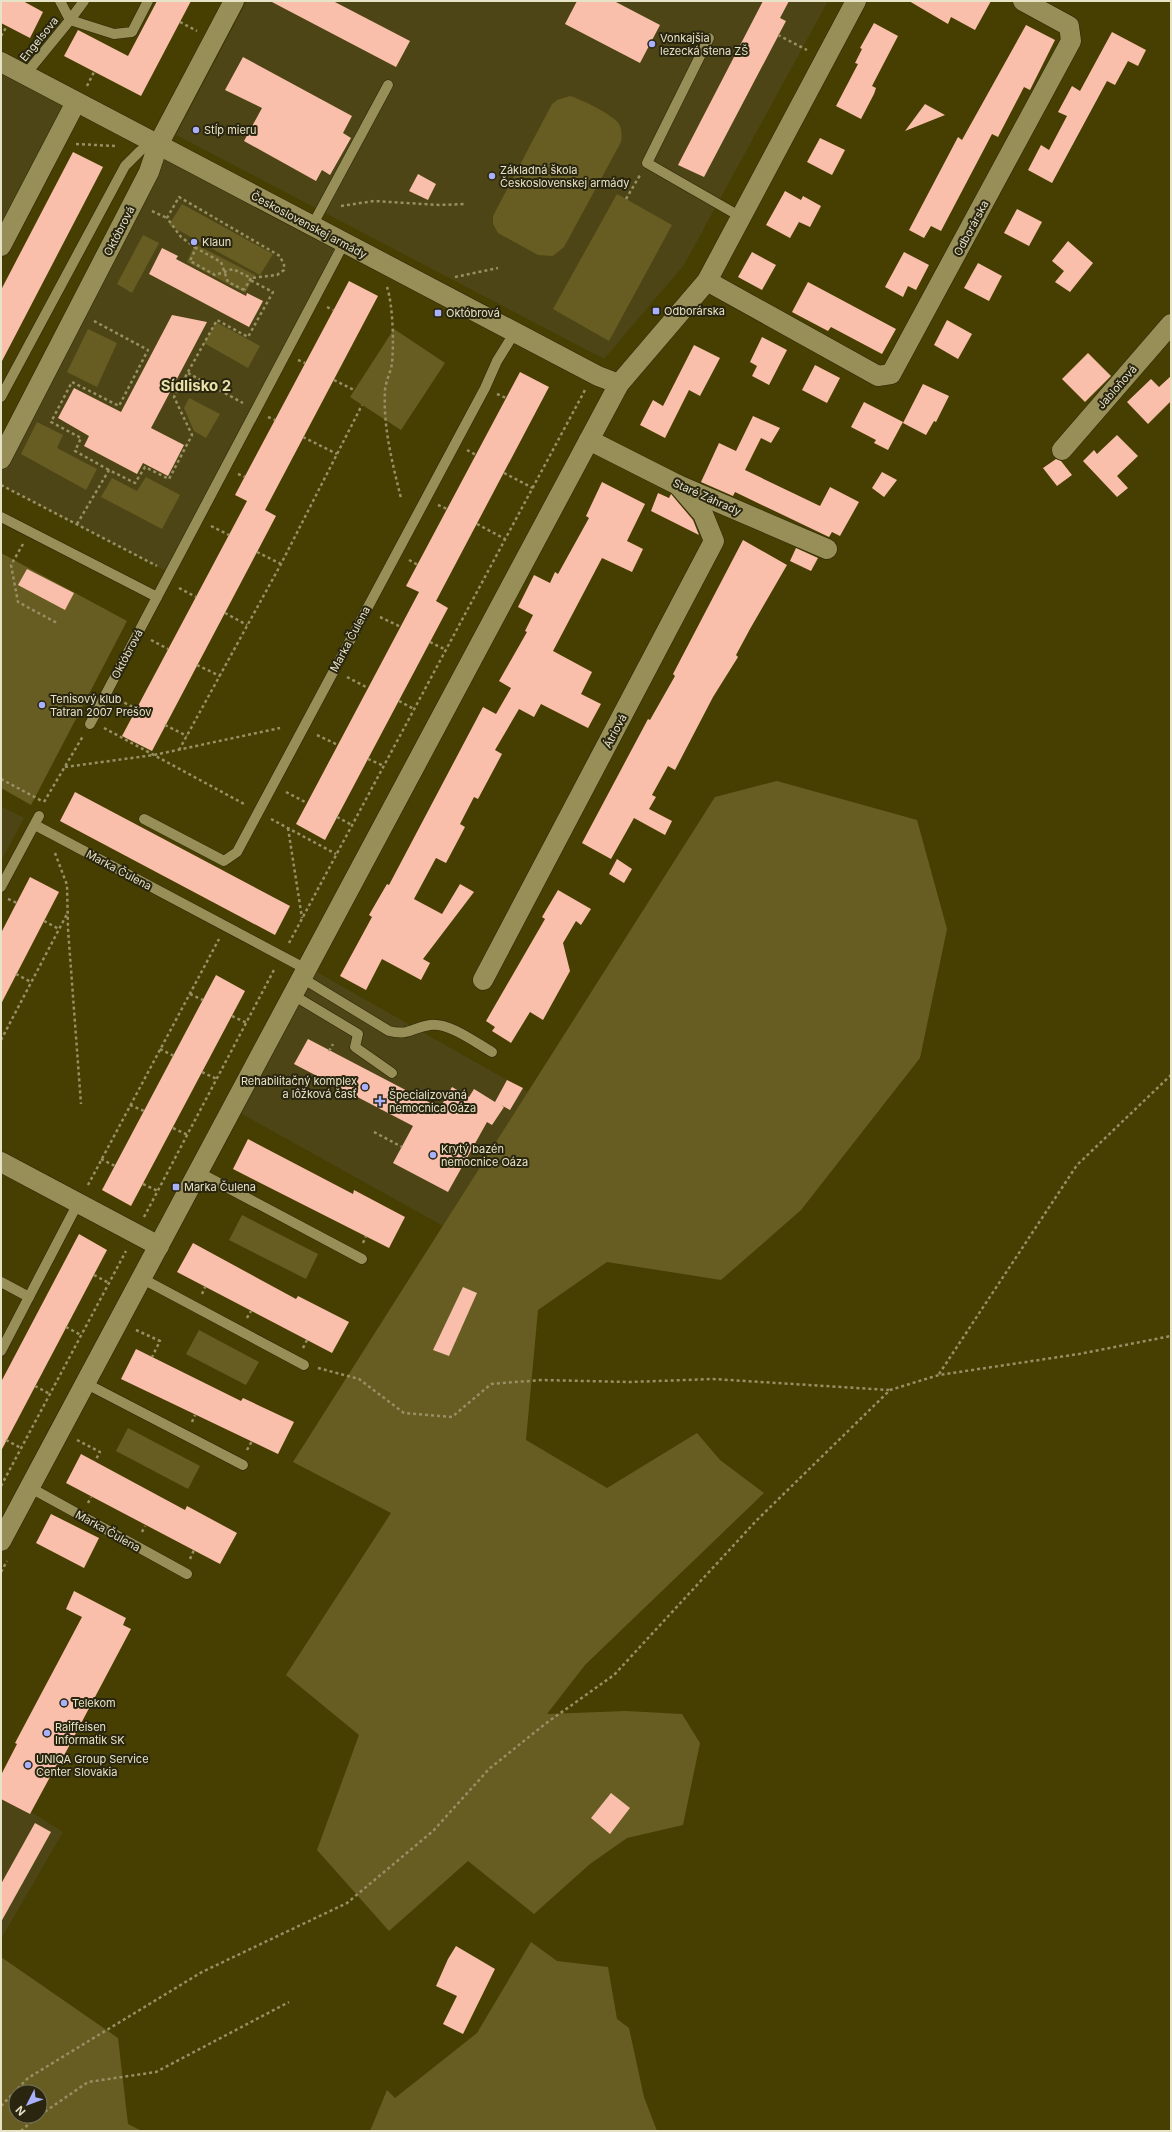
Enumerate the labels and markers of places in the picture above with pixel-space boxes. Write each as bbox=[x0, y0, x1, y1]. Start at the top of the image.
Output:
place label: Vonkajšia lezecká stena ZŠ bbox=[660, 31, 748, 58]
marker: Vonkajšia lezecká stena ZŠ bbox=[647, 39, 657, 49]
place label: Stĺp mieru bbox=[204, 123, 257, 137]
marker: Stĺp mieru bbox=[191, 125, 201, 135]
place label: Základná škola Československej armády bbox=[500, 163, 629, 190]
marker: Základná škola Československej armády bbox=[487, 171, 497, 181]
place label: Klaun bbox=[202, 235, 231, 249]
marker: Klaun bbox=[189, 237, 199, 247]
place label: Odborárska bbox=[664, 304, 725, 318]
place label: Októbrová bbox=[446, 306, 500, 320]
marker: Odborárska bbox=[651, 306, 661, 316]
marker: Októbrová bbox=[433, 308, 443, 318]
place label: Tenisový klub Tatran 2007 Prešov bbox=[50, 692, 151, 719]
marker: Tenisový klub Tatran 2007 Prešov bbox=[37, 700, 47, 710]
place label: Rehabilitačný komplex a lôžková časť bbox=[241, 1074, 357, 1101]
marker: Rehabilitačný komplex a lôžková časť bbox=[360, 1082, 370, 1092]
place label: Špecializovaná nemocnica Oáza bbox=[389, 1088, 476, 1115]
marker: Špecializovaná nemocnica Oáza bbox=[374, 1095, 386, 1107]
place label: Krytý bazén nemocnice Oáza bbox=[441, 1142, 528, 1169]
marker: Krytý bazén nemocnice Oáza bbox=[428, 1150, 438, 1160]
place label: Marka Čulena bbox=[184, 1180, 256, 1194]
marker: Marka Čulena bbox=[171, 1182, 181, 1192]
place label: Telekom bbox=[72, 1696, 116, 1710]
marker: Telekom bbox=[59, 1698, 69, 1708]
place label: Raiffeisen Informatik SK bbox=[55, 1720, 125, 1747]
marker: Raiffeisen Informatik SK bbox=[42, 1728, 52, 1738]
place label: UNIQA Group Service Center Slovakia bbox=[36, 1752, 149, 1779]
marker: UNIQA Group Service Center Slovakia bbox=[23, 1760, 33, 1770]

